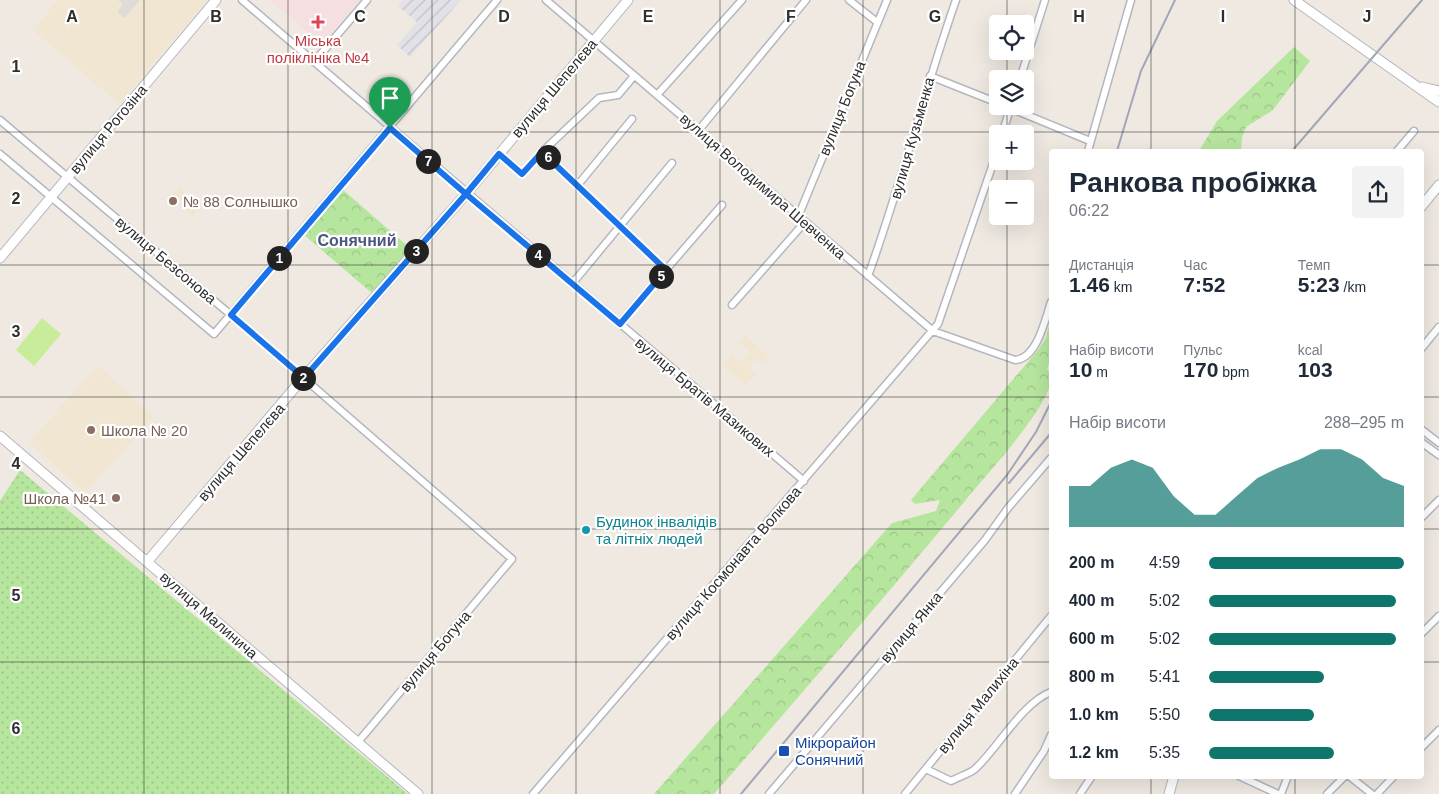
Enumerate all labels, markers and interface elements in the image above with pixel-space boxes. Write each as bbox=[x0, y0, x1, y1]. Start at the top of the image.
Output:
text: A bbox=[66, 8, 78, 25]
text: B bbox=[210, 8, 222, 25]
text: C bbox=[354, 8, 366, 25]
text: D bbox=[498, 8, 510, 25]
text: E bbox=[643, 8, 654, 25]
text: F bbox=[786, 8, 796, 25]
text: G bbox=[929, 8, 941, 25]
text: H bbox=[1073, 8, 1085, 25]
text: I bbox=[1221, 8, 1225, 25]
text: J bbox=[1363, 8, 1371, 25]
marker: Міська поліклініка №4 bbox=[311, 15, 325, 29]
map controls bbox=[989, 15, 1034, 225]
button: locate bbox=[989, 15, 1034, 60]
place label: Міська поліклініка №4 bbox=[267, 32, 369, 66]
street label: вулиця Шепелєва bbox=[508, 35, 601, 141]
text: 1 bbox=[12, 58, 21, 75]
street label: вулиця Богуна bbox=[815, 58, 869, 158]
button: layers bbox=[989, 70, 1034, 115]
street label: вулиця Кузьменка bbox=[886, 75, 938, 201]
pin bbox=[369, 77, 411, 128]
street label: вулиця Рогозіна bbox=[66, 81, 150, 177]
icon: arrive bbox=[376, 84, 404, 112]
street label: вулиця Володимира Шевченка bbox=[677, 110, 850, 263]
button: + bbox=[989, 125, 1034, 170]
pin: 6 bbox=[536, 144, 560, 170]
pin: 7 bbox=[416, 148, 440, 174]
text: 6 bbox=[545, 149, 552, 165]
text: 7 bbox=[425, 153, 432, 169]
button: share bbox=[1352, 166, 1404, 218]
text: Ранкова пробіжка bbox=[1069, 167, 1316, 198]
button: − bbox=[989, 180, 1034, 225]
text: 2 bbox=[12, 190, 21, 207]
place label: № 88 Солнышко bbox=[183, 193, 298, 210]
marker: № 88 Солнышко bbox=[167, 195, 179, 207]
text: 06:22 bbox=[1069, 202, 1109, 219]
street label: вулиця Безсонова bbox=[112, 213, 220, 307]
district label: Сонячний bbox=[318, 232, 396, 249]
pin: 3 bbox=[404, 238, 428, 264]
pin: 4 bbox=[526, 242, 550, 268]
text: 3 bbox=[413, 243, 420, 259]
pin: 1 bbox=[266, 246, 292, 270]
text: 4 bbox=[535, 247, 542, 263]
text: 1 bbox=[276, 250, 283, 266]
text: Дистанція bbox=[1069, 257, 1134, 273]
text: Час bbox=[1183, 257, 1207, 273]
text: Темп bbox=[1298, 257, 1330, 273]
pin: 5 bbox=[648, 264, 674, 288]
text: 5 bbox=[658, 268, 665, 284]
text: 1.46 bbox=[1069, 273, 1110, 296]
text: 7:52 bbox=[1183, 273, 1225, 296]
text: 5:23 bbox=[1298, 273, 1340, 296]
text: km bbox=[1110, 279, 1132, 295]
text: /km bbox=[1340, 279, 1366, 295]
text: 3 bbox=[12, 323, 21, 340]
street label: вулиця Братів Мазикових bbox=[632, 334, 778, 461]
text: Набір висоти bbox=[1069, 342, 1154, 358]
text: Пульс bbox=[1183, 342, 1223, 358]
text: kcal bbox=[1298, 342, 1323, 358]
text: 10 bbox=[1069, 358, 1092, 381]
text: 170 bbox=[1183, 358, 1218, 381]
text: 103 bbox=[1298, 358, 1333, 381]
text: m bbox=[1092, 364, 1108, 380]
text: bpm bbox=[1218, 364, 1250, 380]
pin: 2 bbox=[290, 366, 316, 390]
text: 2 bbox=[300, 370, 307, 386]
street label: вулиця Шепелєва bbox=[194, 399, 288, 504]
text: Набір висоти bbox=[1069, 414, 1166, 431]
text: 288–295 m bbox=[1324, 414, 1404, 431]
place label: Школа № 20 bbox=[101, 422, 188, 439]
marker: Школа № 20 bbox=[85, 424, 97, 436]
text: 4 bbox=[12, 455, 21, 472]
street label: вулиця Космонавта Волкова bbox=[662, 482, 805, 643]
place label: Школа №41 bbox=[23, 490, 106, 507]
marker: Школа №41 bbox=[110, 492, 122, 504]
place label: Будинок інвалідів та літніх людей bbox=[596, 513, 717, 547]
marker: Будинок інвалідів та літніх людей bbox=[580, 524, 592, 536]
text: 200 m bbox=[1069, 554, 1114, 571]
text: 4:59 bbox=[1149, 554, 1180, 571]
street label: вулиця Малинича bbox=[157, 568, 262, 662]
text: 5 bbox=[12, 587, 21, 604]
street label: вулиця Янка bbox=[876, 588, 946, 666]
text: 400 m bbox=[1069, 592, 1114, 609]
text: 5:02 bbox=[1149, 592, 1180, 609]
street label: вулиця Богуна bbox=[396, 606, 474, 695]
text: 600 m bbox=[1069, 630, 1114, 647]
text: 5:02 bbox=[1149, 630, 1180, 647]
street label: вулиця Малихіна bbox=[934, 653, 1022, 756]
text: 800 m bbox=[1069, 668, 1114, 685]
text: 5:41 bbox=[1149, 668, 1180, 685]
text: 1.0 km bbox=[1069, 706, 1119, 723]
text: 5:50 bbox=[1149, 706, 1180, 723]
text: 6 bbox=[12, 720, 21, 737]
place label: Мікрорайон Сонячний bbox=[795, 734, 876, 768]
marker: Мікрорайон Сонячний bbox=[777, 744, 791, 758]
text: 1.2 km bbox=[1069, 744, 1119, 761]
text: 5:35 bbox=[1149, 744, 1180, 761]

